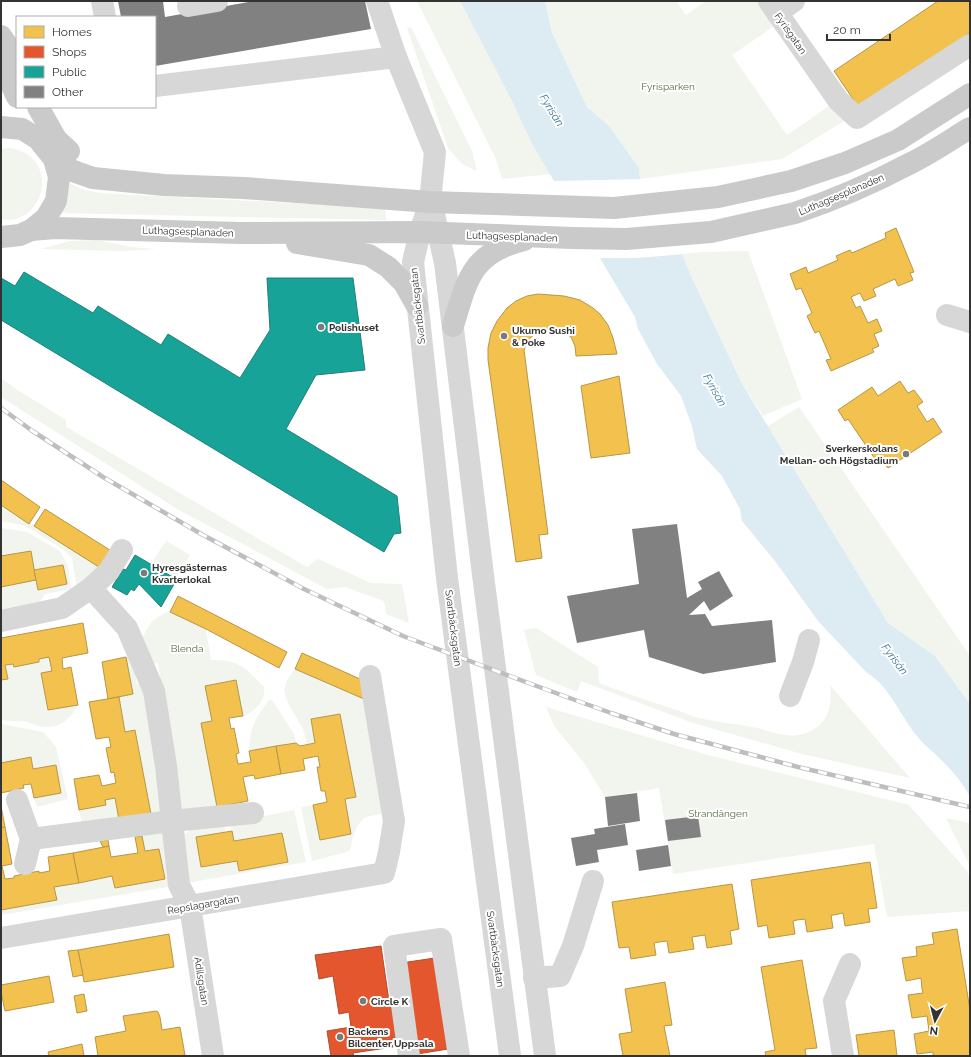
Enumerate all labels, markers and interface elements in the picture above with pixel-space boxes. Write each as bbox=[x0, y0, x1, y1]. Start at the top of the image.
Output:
street label: Fyrisgatan bbox=[772, 11, 809, 56]
legend bbox=[16, 16, 156, 108]
scale bar bbox=[827, 16, 890, 42]
text: 20 m bbox=[833, 23, 861, 37]
text: Homes bbox=[52, 25, 92, 39]
text: Shops bbox=[52, 45, 87, 59]
text: Public bbox=[52, 65, 87, 79]
park label: Fyrisparken bbox=[641, 81, 695, 92]
text: Other bbox=[52, 85, 84, 99]
water label: Fyrisån bbox=[537, 92, 567, 129]
street label: Luthagsesplanaden bbox=[797, 171, 886, 217]
street label: Luthagsesplanaden bbox=[142, 224, 234, 239]
street label: Luthagsesplanaden bbox=[466, 229, 558, 244]
street label: Svartbäcksgatan bbox=[408, 267, 427, 345]
marker: Polishuset bbox=[316, 322, 326, 332]
place label: Polishuset bbox=[329, 322, 379, 333]
place label: Ukumo Sushi & Poke bbox=[512, 325, 575, 348]
marker: Ukumo Sushi & Poke bbox=[499, 331, 509, 341]
water label: Fyrisån bbox=[700, 372, 729, 409]
place label: Sverkerskolans Mellan- och Högstadium bbox=[780, 443, 898, 466]
marker: Sverkerskolans Mellan- och Högstadium bbox=[901, 449, 911, 459]
place label: Hyresgästernas Kvarterlokal bbox=[152, 562, 227, 585]
marker: Hyresgästernas Kvarterlokal bbox=[139, 568, 149, 578]
street label: Svartbäcksgatan bbox=[443, 589, 464, 667]
water label: Fyrisån bbox=[879, 641, 910, 677]
park label: Blenda bbox=[171, 643, 203, 654]
park label: Strandängen bbox=[688, 808, 748, 819]
street label: Repslagargatan bbox=[166, 893, 240, 916]
street label: Svartbäcksgatan bbox=[485, 910, 506, 988]
street label: Adilsgatan bbox=[192, 956, 211, 1006]
marker: Circle K bbox=[358, 996, 368, 1006]
place label: Circle K bbox=[371, 996, 408, 1007]
north arrow bbox=[915, 1001, 955, 1041]
text: N bbox=[929, 1023, 939, 1037]
place label: Backens Bilcenter Uppsala bbox=[348, 1026, 434, 1049]
marker: Backens Bilcenter Uppsala bbox=[335, 1032, 345, 1042]

